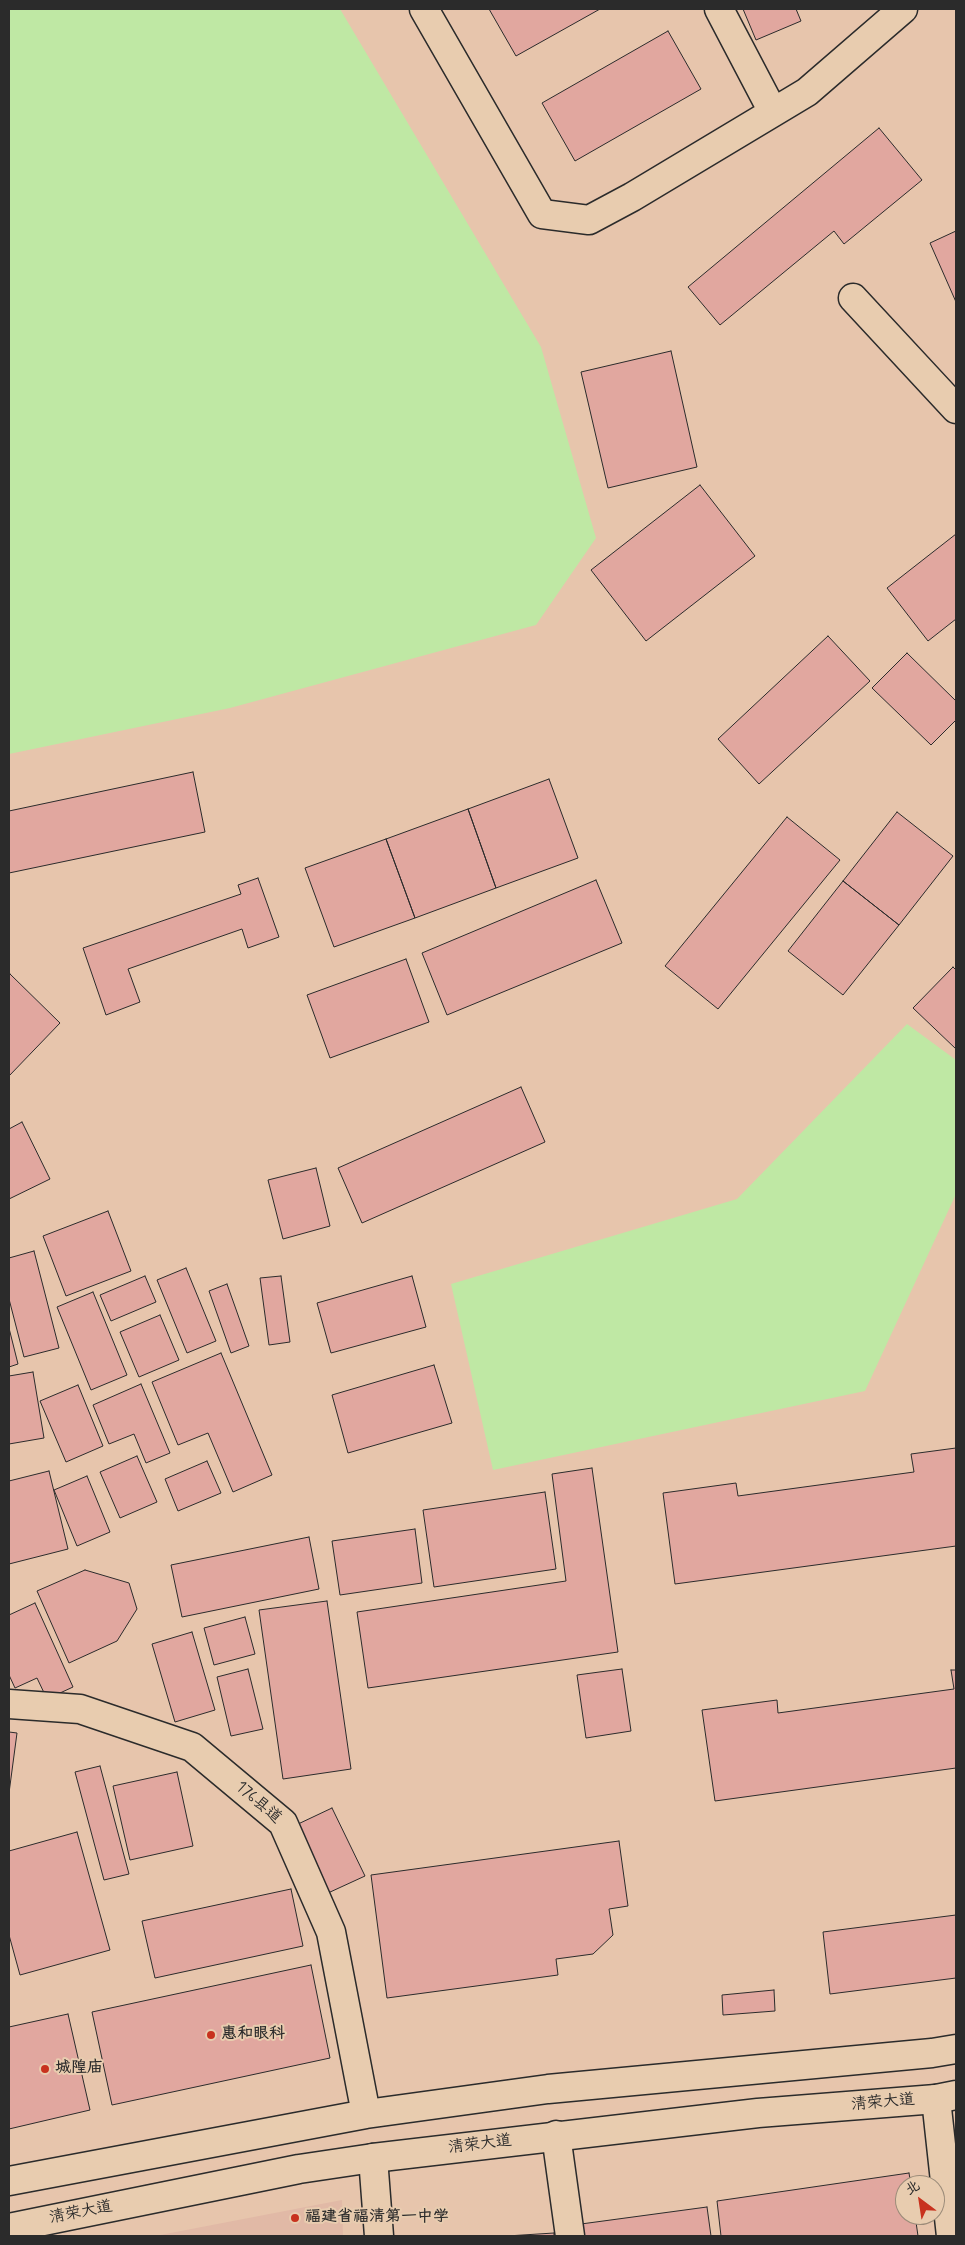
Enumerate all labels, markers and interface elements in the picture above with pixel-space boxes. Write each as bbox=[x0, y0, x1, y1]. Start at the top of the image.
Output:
street label: 176县道 bbox=[231, 1778, 285, 1828]
place label: 惠和眼科 bbox=[221, 2025, 285, 2045]
marker: 惠和眼科 bbox=[205, 2029, 217, 2041]
place label: 城隍庙 bbox=[55, 2059, 103, 2079]
marker: 城隍庙 bbox=[39, 2063, 51, 2075]
street label: 清荣大道 bbox=[850, 2091, 916, 2115]
street label: 清荣大道 bbox=[447, 2132, 513, 2158]
north arrow bbox=[895, 2175, 945, 2225]
text: 北 bbox=[902, 2177, 923, 2199]
street label: 清荣大道 bbox=[48, 2197, 114, 2229]
place label: 福建省福清第一中学 bbox=[305, 2208, 449, 2228]
marker: 福建省福清第一中学 bbox=[289, 2212, 301, 2224]

